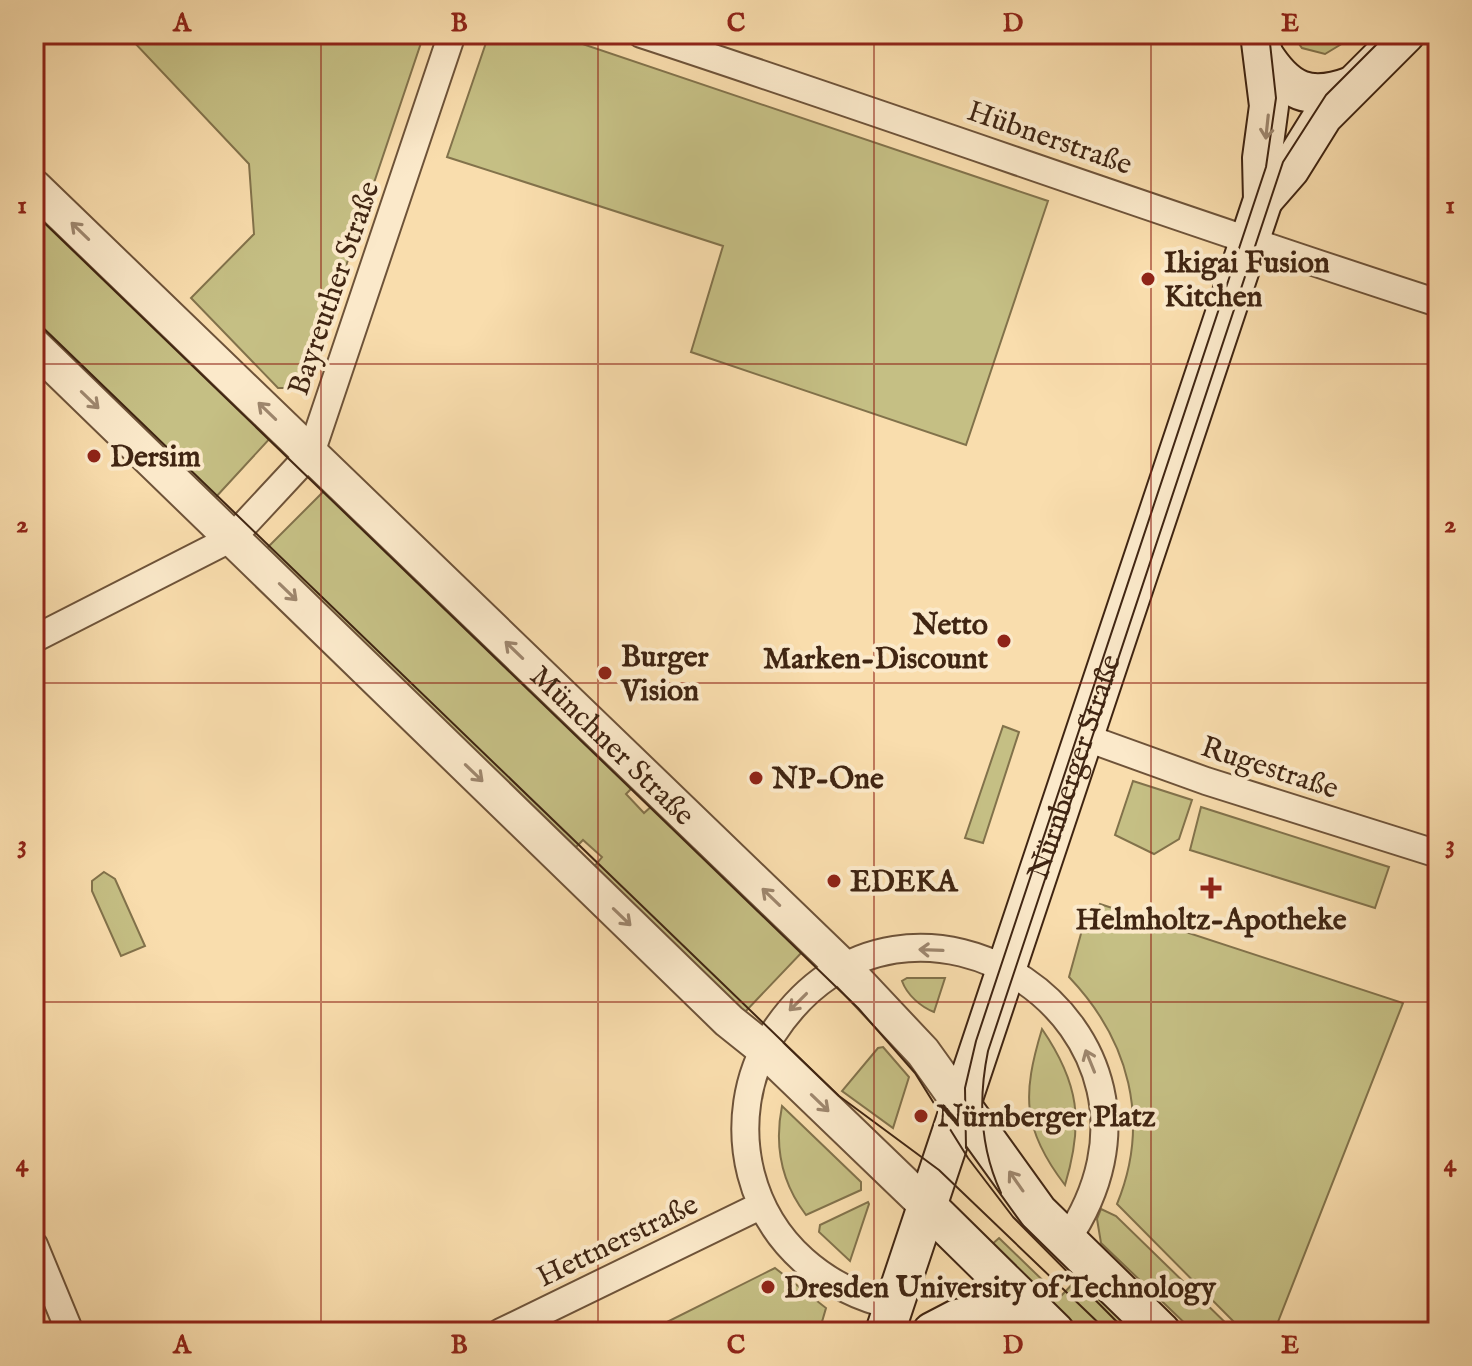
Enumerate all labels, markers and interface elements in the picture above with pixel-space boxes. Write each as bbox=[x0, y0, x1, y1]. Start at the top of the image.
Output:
text: A bbox=[172, 7, 192, 40]
text: B bbox=[450, 7, 468, 40]
text: C bbox=[727, 7, 746, 40]
text: D bbox=[1003, 7, 1024, 40]
text: E bbox=[1281, 7, 1299, 40]
street label: Hübnerstraße bbox=[962, 93, 1137, 185]
one-way arrow bbox=[1259, 113, 1274, 140]
street label: Bayreuther Straße bbox=[280, 177, 389, 401]
text: 1 bbox=[17, 189, 27, 222]
text: 1 bbox=[1445, 189, 1455, 222]
one-way arrow bbox=[70, 221, 90, 240]
place label: Ikigai Fusion Kitchen bbox=[1164, 245, 1330, 317]
marker: Ikigai Fusion Kitchen bbox=[1139, 270, 1157, 288]
one-way arrow bbox=[80, 390, 99, 409]
one-way arrow bbox=[258, 402, 277, 421]
place label: Dersim bbox=[110, 439, 201, 477]
marker: Dersim bbox=[85, 447, 103, 465]
text: 2 bbox=[16, 508, 28, 541]
text: 2 bbox=[1444, 508, 1456, 541]
one-way arrow bbox=[278, 582, 297, 601]
place label: Netto Marken-Discount bbox=[763, 607, 989, 679]
marker: Netto Marken-Discount bbox=[995, 632, 1013, 650]
place label: Burger Vision bbox=[620, 639, 709, 711]
one-way arrow bbox=[505, 641, 525, 660]
street label: Nürnberger Straße bbox=[1020, 650, 1131, 885]
street label: Münchner Straße bbox=[521, 658, 702, 835]
marker: Burger Vision bbox=[596, 664, 614, 682]
street label: Rugestraße bbox=[1196, 729, 1343, 809]
place label: NP-One bbox=[771, 761, 884, 799]
one-way arrow bbox=[464, 763, 483, 782]
marker: NP-One bbox=[747, 769, 765, 787]
text: 3 bbox=[17, 828, 27, 861]
text: 3 bbox=[1445, 828, 1455, 861]
place label: EDEKA bbox=[850, 864, 959, 902]
marker: EDEKA bbox=[825, 872, 843, 890]
marker: Helmholtz-Apotheke bbox=[1202, 879, 1220, 897]
one-way arrow bbox=[761, 888, 781, 907]
place label: Helmholtz-Apotheke bbox=[1075, 902, 1347, 940]
one-way arrow bbox=[612, 907, 632, 926]
one-way arrow bbox=[918, 942, 945, 957]
one-way arrow bbox=[789, 992, 808, 1011]
one-way arrow bbox=[1082, 1049, 1096, 1074]
one-way arrow bbox=[810, 1093, 829, 1112]
place label: Nürnberger Platz bbox=[936, 1099, 1156, 1137]
marker: Nürnberger Platz bbox=[912, 1107, 930, 1125]
text: 4 bbox=[16, 1147, 30, 1180]
text: 4 bbox=[1444, 1147, 1458, 1180]
one-way arrow bbox=[1008, 1170, 1024, 1192]
street label: Hettnerstraße bbox=[531, 1186, 705, 1297]
place label: Dresden University of Technology bbox=[784, 1270, 1217, 1308]
marker: Dresden University of Technology bbox=[759, 1278, 777, 1296]
text: A bbox=[172, 1329, 192, 1362]
text: B bbox=[450, 1329, 468, 1362]
text: C bbox=[727, 1329, 746, 1362]
text: D bbox=[1003, 1329, 1024, 1362]
text: E bbox=[1281, 1329, 1299, 1362]

